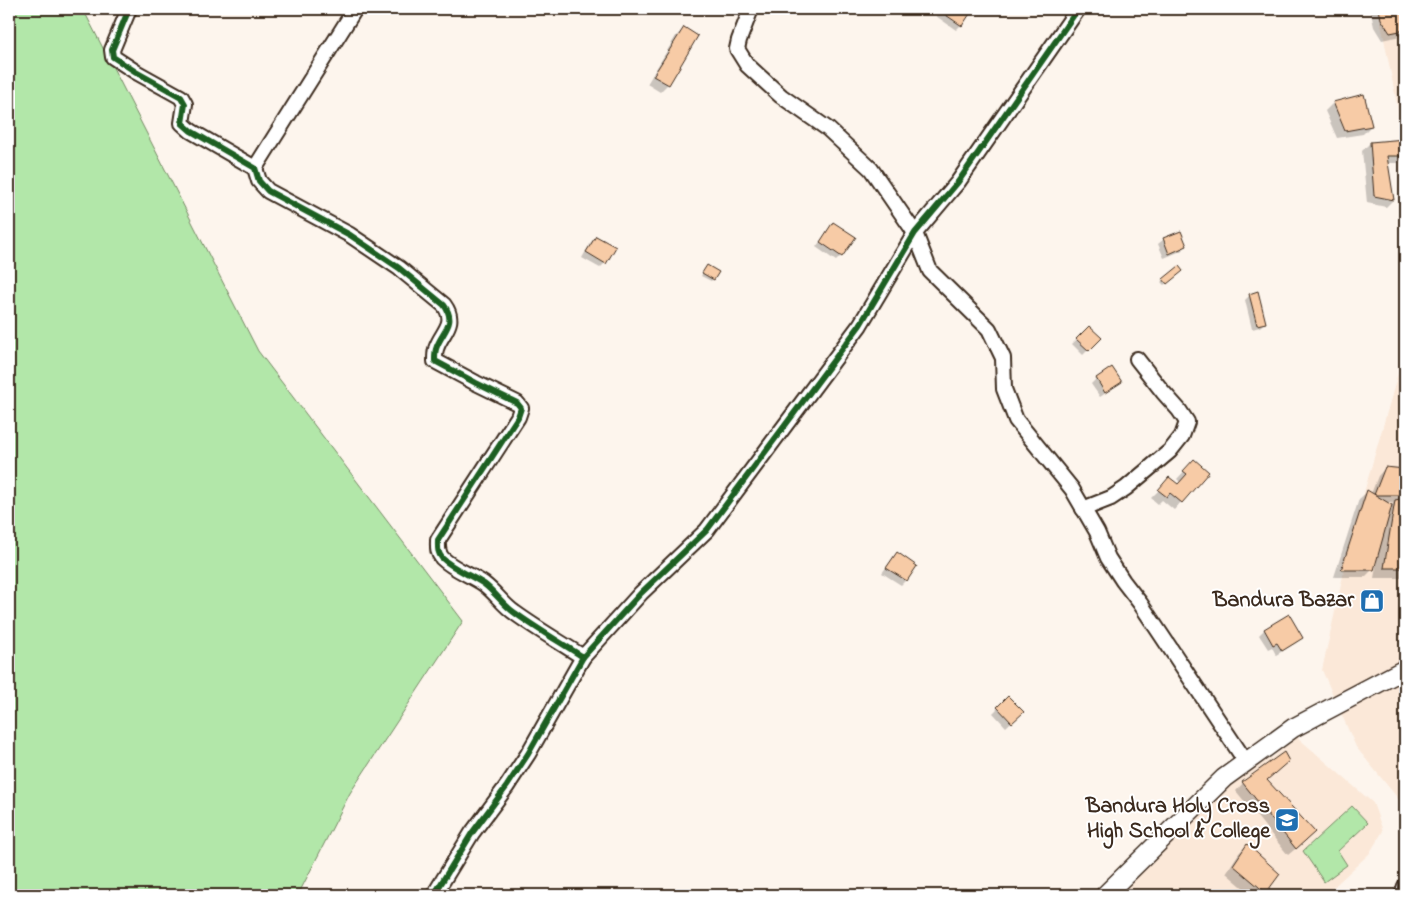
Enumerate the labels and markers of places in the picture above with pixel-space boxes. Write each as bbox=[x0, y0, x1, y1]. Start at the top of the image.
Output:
place label: Bandura Bazar bbox=[1212, 585, 1355, 617]
shop icon: Bandura Bazar bbox=[1359, 588, 1385, 614]
place label: Bandura Holy Cross High School & College bbox=[1085, 791, 1271, 849]
school or university icon: Bandura Holy Cross High School & College bbox=[1274, 807, 1300, 833]

